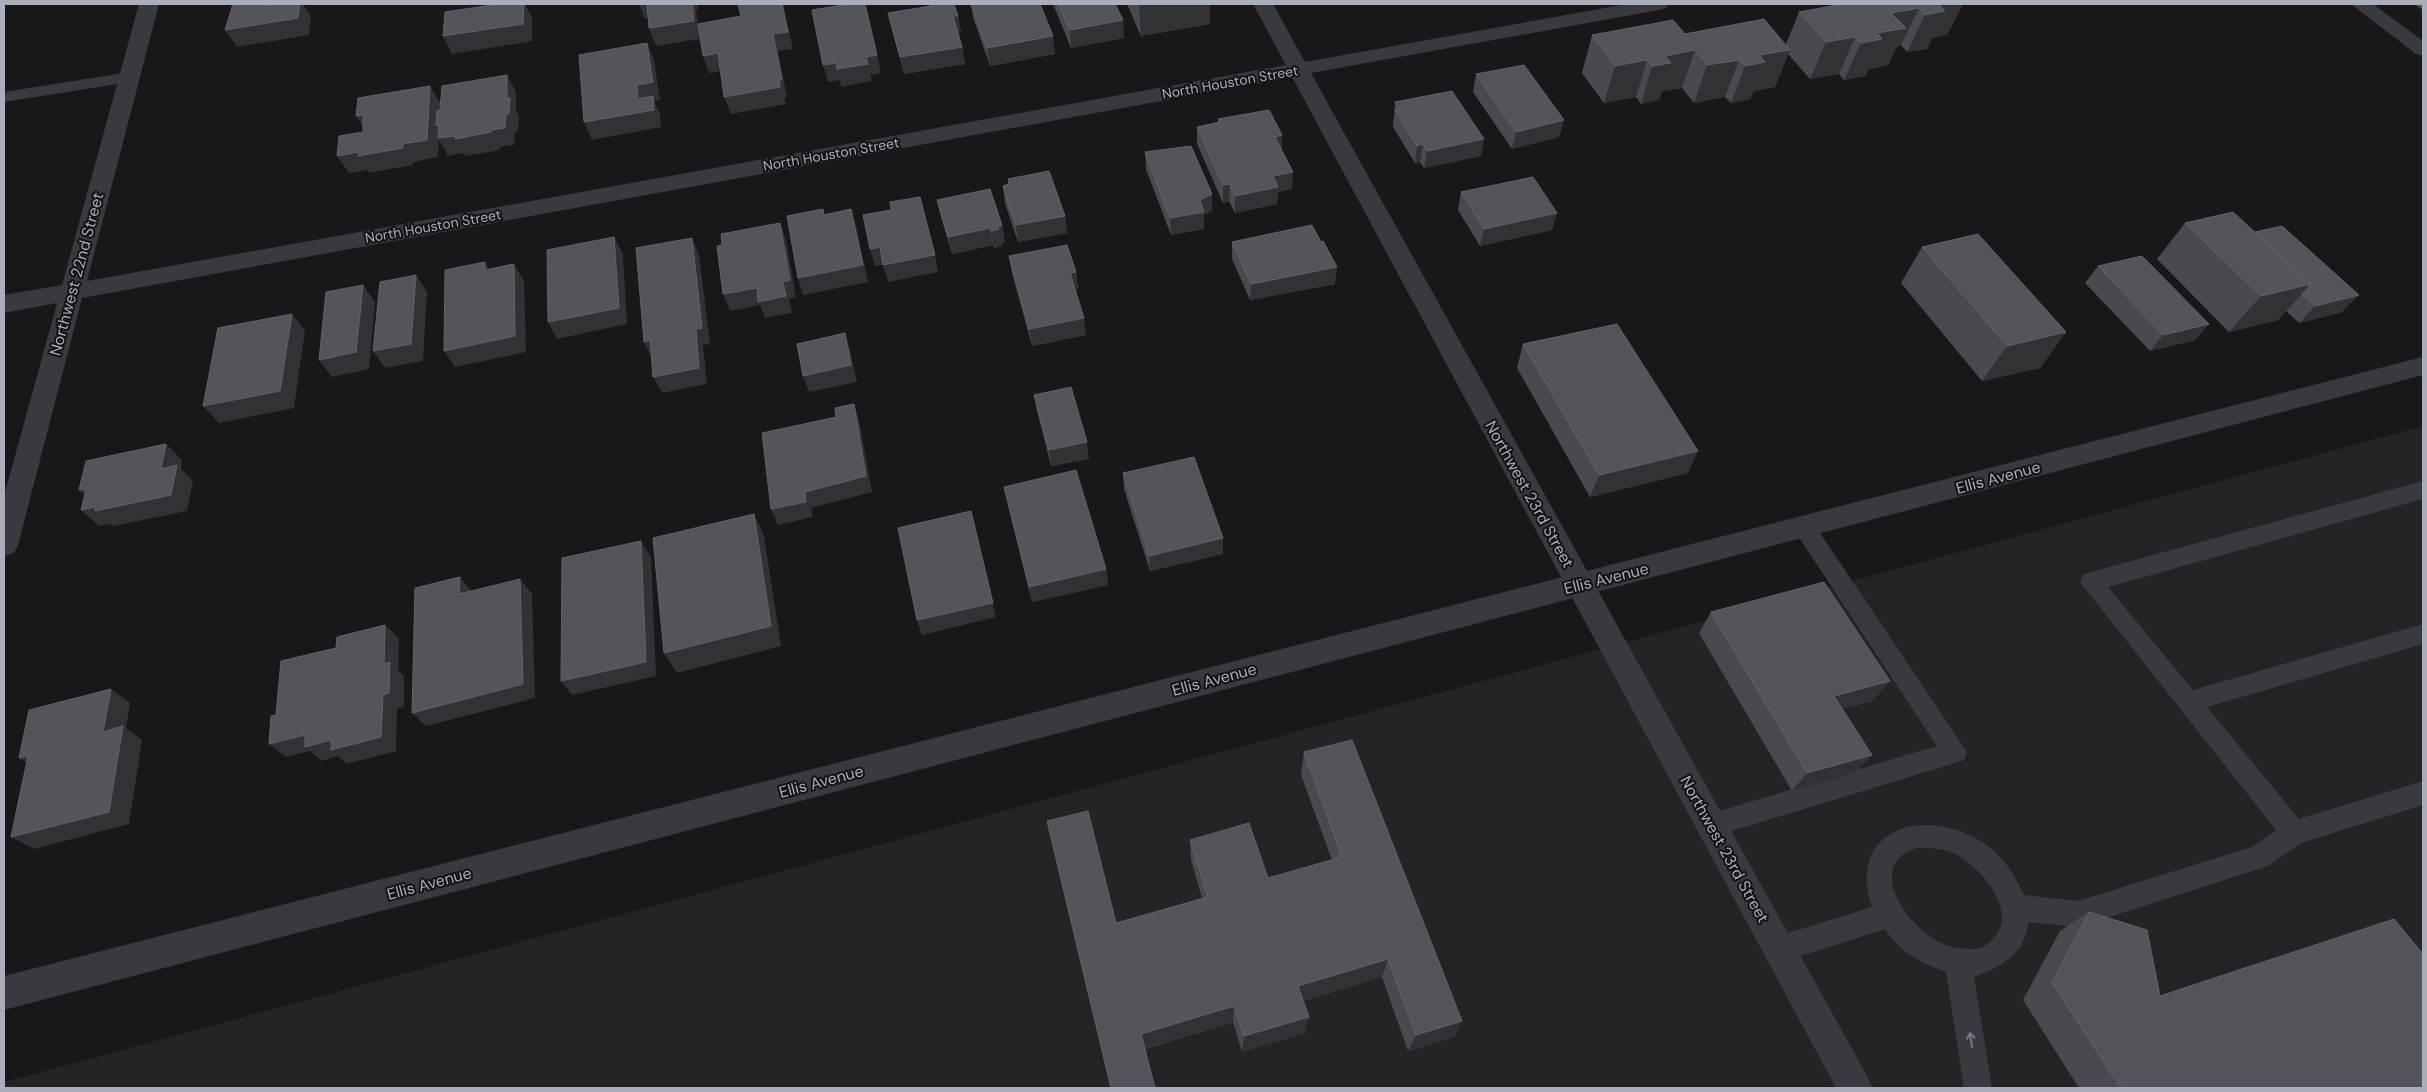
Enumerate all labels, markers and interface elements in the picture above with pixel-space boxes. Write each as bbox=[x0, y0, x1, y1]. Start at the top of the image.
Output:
street label: North Houston Street bbox=[1160, 61, 1300, 103]
street label: North Houston Street bbox=[761, 133, 901, 175]
street label: Northwest 22nd Street bbox=[45, 190, 108, 358]
street label: North Houston Street bbox=[363, 205, 503, 247]
street label: Northwest 23rd Street bbox=[1480, 417, 1579, 572]
street label: Ellis Avenue bbox=[1954, 456, 2043, 499]
street label: Ellis Avenue bbox=[1562, 558, 1651, 599]
street label: Ellis Avenue bbox=[1170, 658, 1259, 701]
street label: Ellis Avenue bbox=[777, 760, 866, 803]
street label: Northwest 23rd Street bbox=[1675, 772, 1774, 927]
street label: Ellis Avenue bbox=[385, 862, 474, 905]
one-way arrow bbox=[1965, 1032, 1975, 1048]

